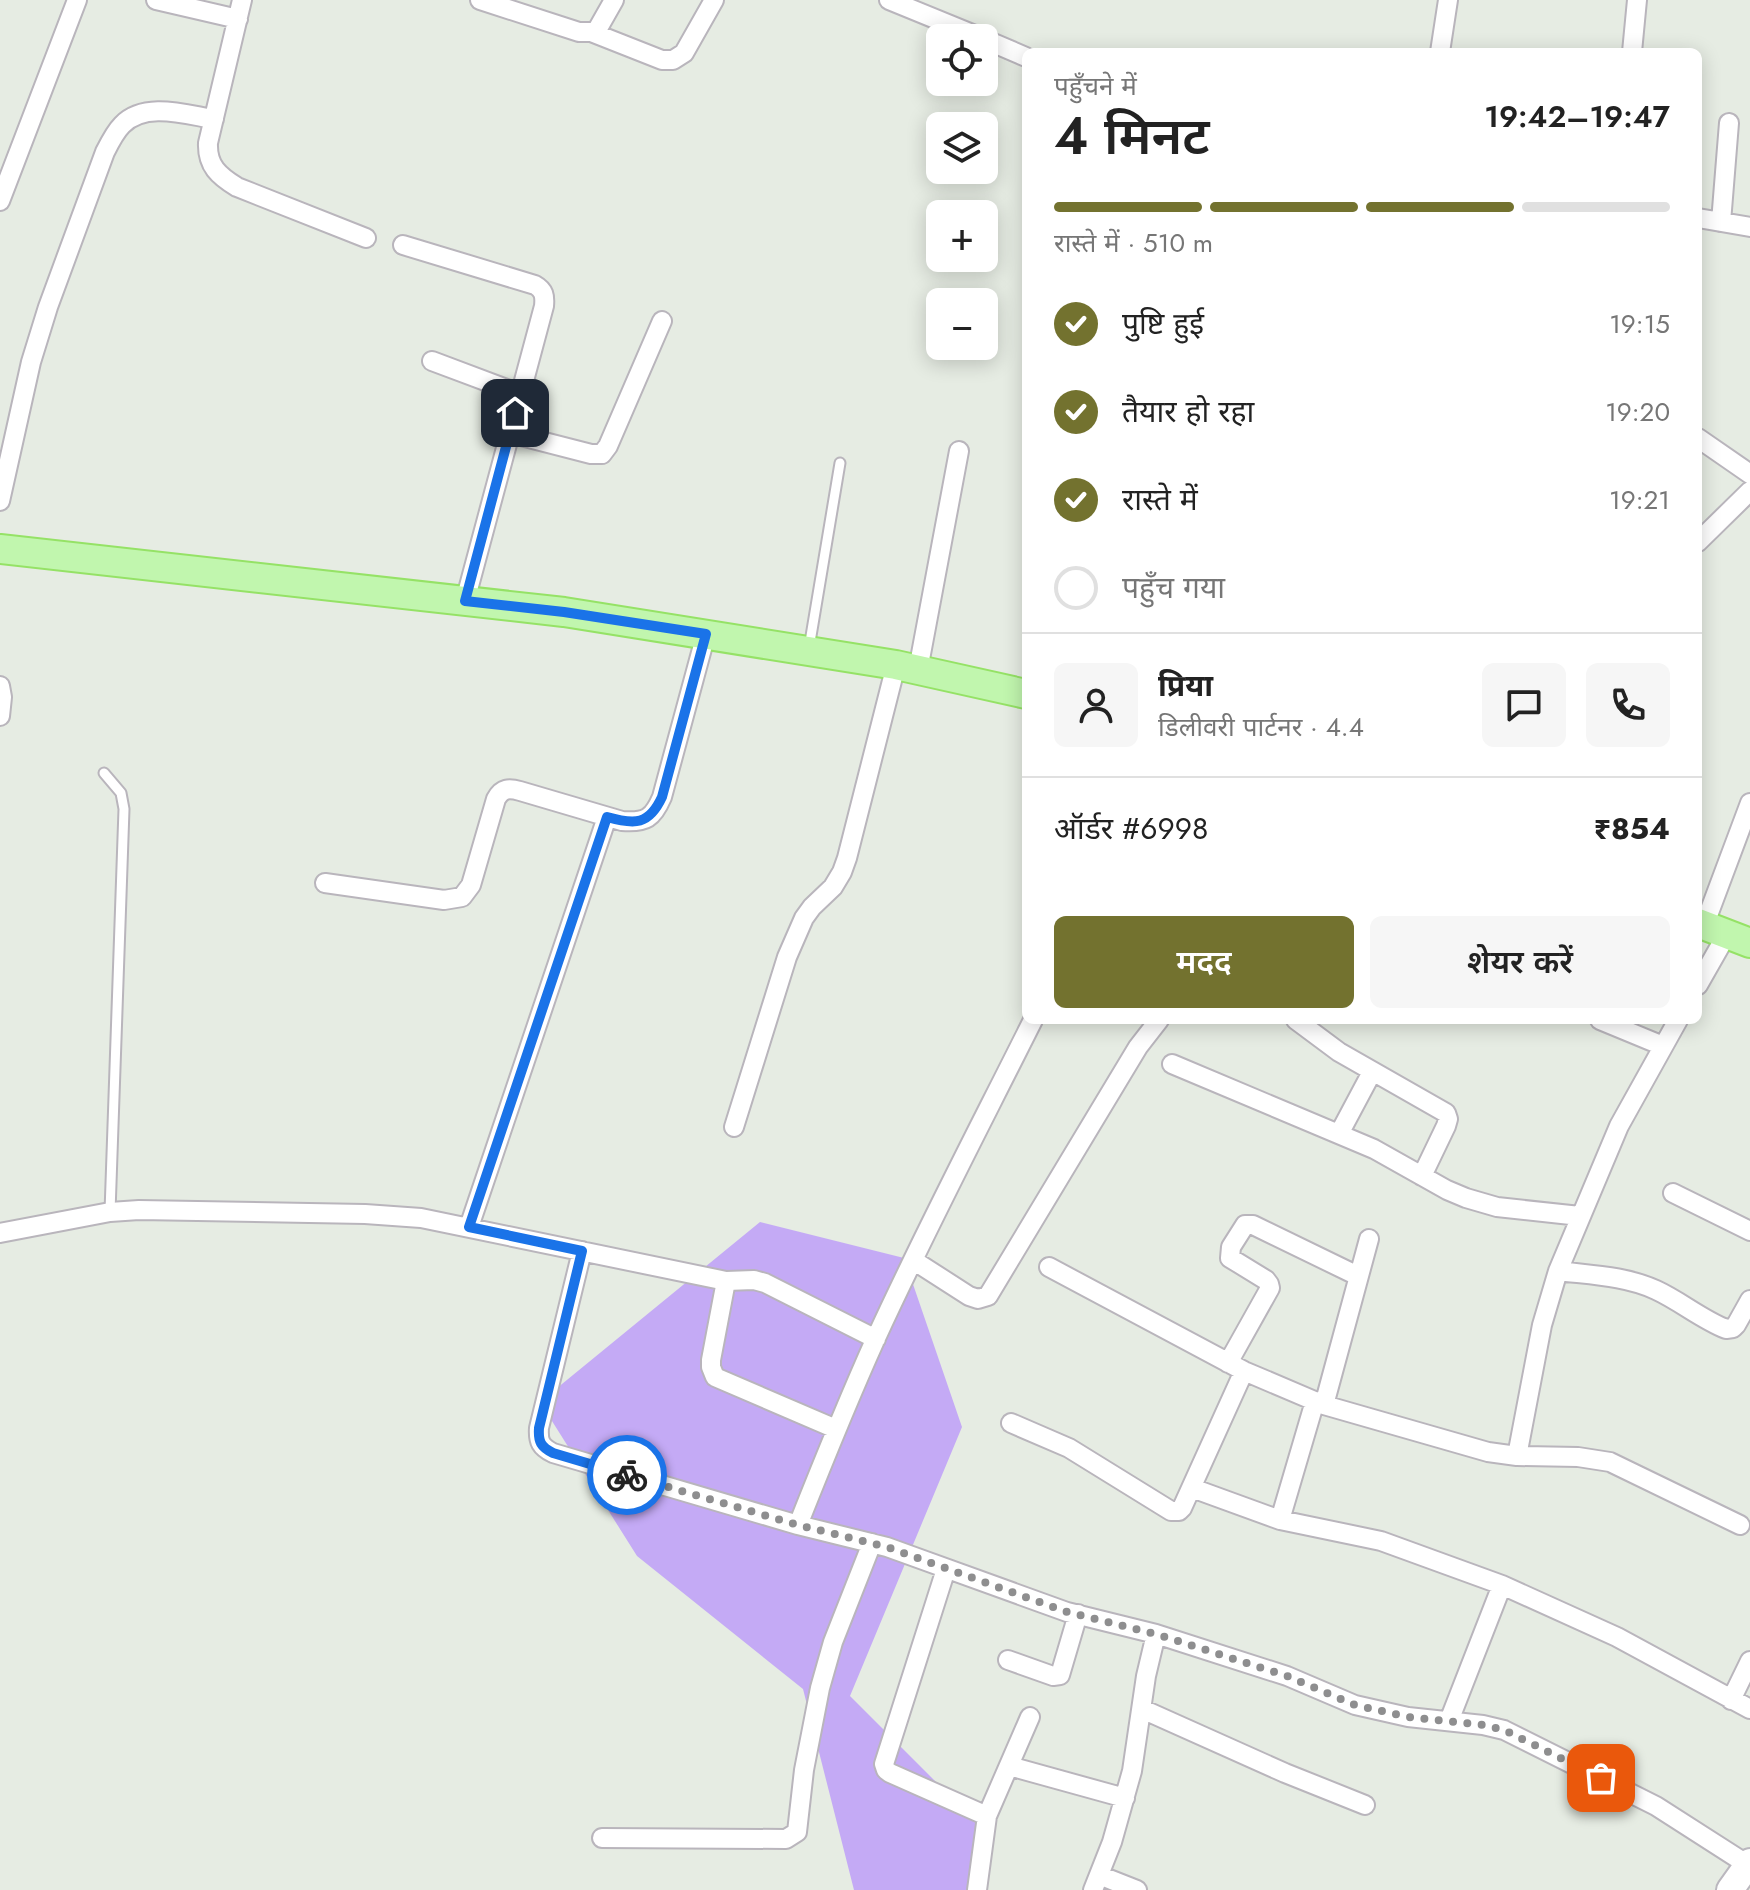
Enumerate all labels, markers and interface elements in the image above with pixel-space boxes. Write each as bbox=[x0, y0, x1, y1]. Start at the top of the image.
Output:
map controls bbox=[926, 24, 998, 360]
button: locate bbox=[926, 24, 998, 96]
text: पहुँचने में bbox=[1054, 67, 1137, 105]
text: 19:42–19:47 bbox=[1484, 95, 1670, 138]
text: 4 मिनट bbox=[1054, 98, 1210, 174]
button: layers bbox=[926, 112, 998, 184]
button: + bbox=[926, 200, 998, 272]
text: रास्ते में · 510 m bbox=[1054, 224, 1213, 262]
button: − bbox=[926, 288, 998, 360]
icon: check bbox=[1054, 302, 1098, 346]
text: पुष्टि हुई bbox=[1122, 302, 1204, 345]
text: 19:15 bbox=[1609, 305, 1670, 343]
pin bbox=[481, 379, 549, 447]
icon: check bbox=[1054, 390, 1098, 434]
text: तैयार हो रहा bbox=[1122, 390, 1254, 433]
icon: home bbox=[493, 391, 537, 435]
text: 19:20 bbox=[1605, 393, 1670, 431]
icon: check bbox=[1054, 478, 1098, 522]
text: रास्ते में bbox=[1122, 478, 1198, 521]
text: 19:21 bbox=[1609, 481, 1670, 519]
text: पहुँच गया bbox=[1122, 566, 1225, 609]
button: person bbox=[1054, 663, 1138, 747]
button: chat bbox=[1482, 663, 1566, 747]
button: phone bbox=[1586, 663, 1670, 747]
text: प्रिया bbox=[1158, 664, 1213, 707]
text: डिलीवरी पार्टनर · 4.4 bbox=[1158, 708, 1364, 746]
text: ऑर्डर #6998 bbox=[1054, 807, 1208, 850]
text: ₹854 bbox=[1594, 807, 1670, 850]
button: मदद bbox=[1054, 916, 1354, 1008]
button: शेयर करें bbox=[1370, 916, 1670, 1008]
courier bbox=[587, 1435, 667, 1515]
icon: bike bbox=[605, 1453, 649, 1497]
pin bbox=[1567, 1744, 1635, 1812]
icon: bag bbox=[1579, 1756, 1623, 1800]

